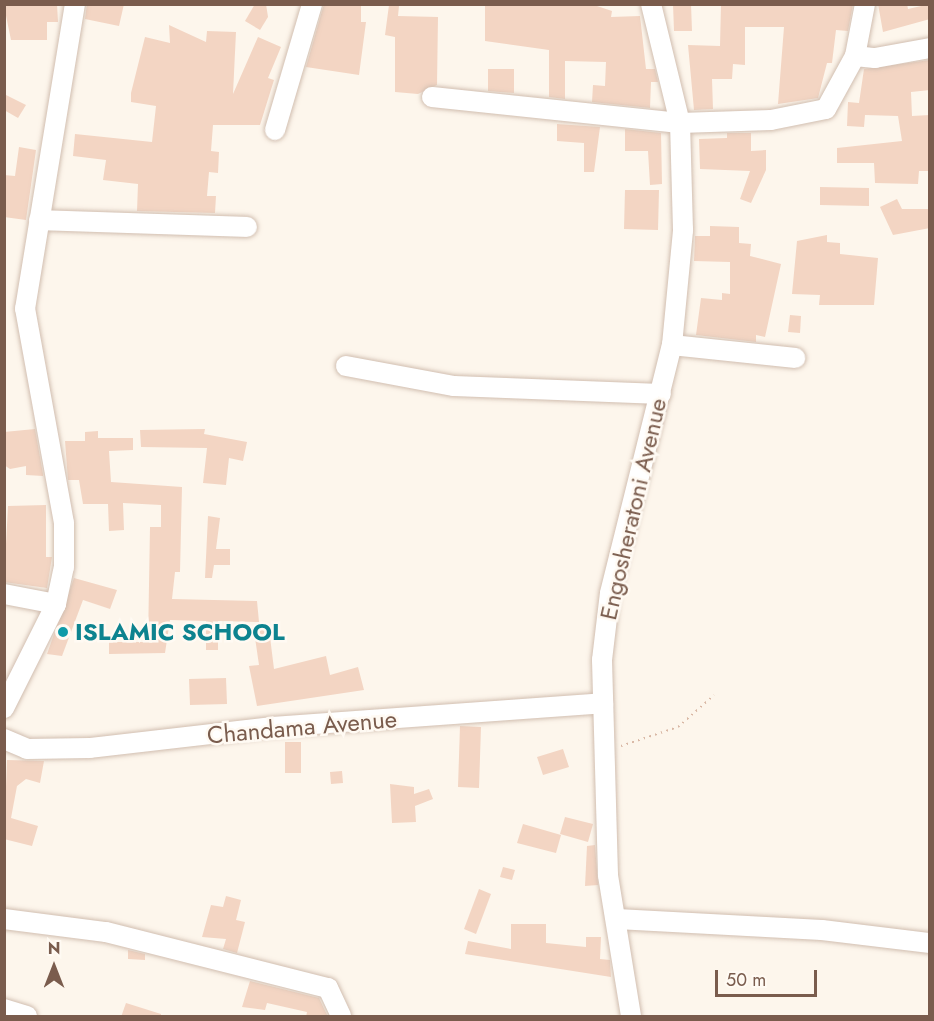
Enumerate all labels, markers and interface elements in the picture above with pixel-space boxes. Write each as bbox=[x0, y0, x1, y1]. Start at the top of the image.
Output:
street label: Engosheratoni Avenue bbox=[593, 395, 673, 623]
place label: ISLAMIC SCHOOL bbox=[75, 618, 285, 646]
marker: ISLAMIC SCHOOL bbox=[56, 625, 70, 639]
street label: Chandama Avenue bbox=[206, 704, 398, 750]
north arrow bbox=[24, 937, 84, 997]
text: N bbox=[48, 937, 60, 960]
scale bar bbox=[718, 958, 820, 996]
text: 50 m bbox=[726, 967, 766, 993]

